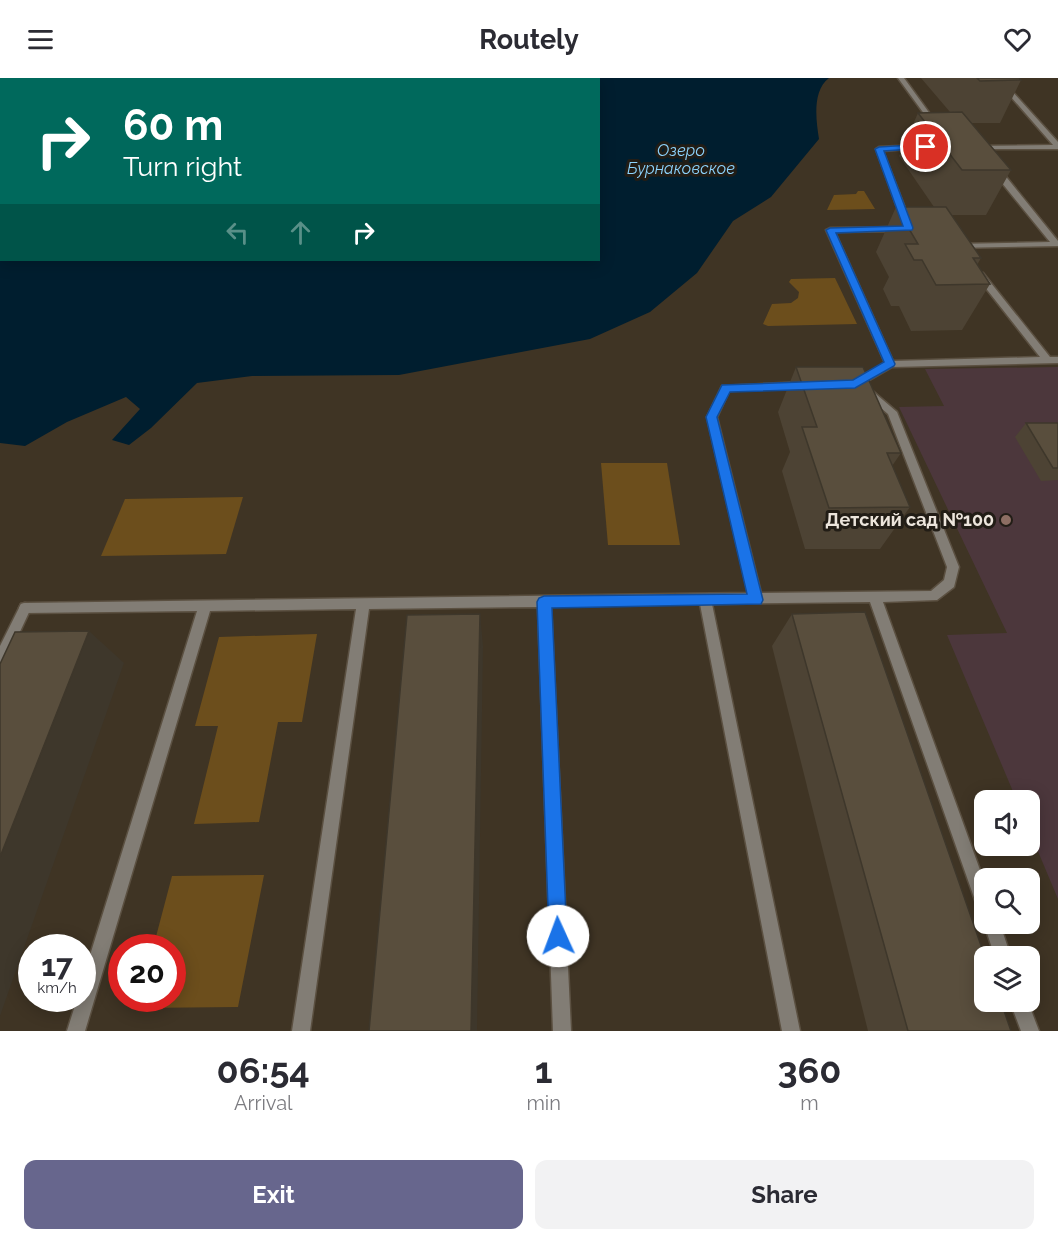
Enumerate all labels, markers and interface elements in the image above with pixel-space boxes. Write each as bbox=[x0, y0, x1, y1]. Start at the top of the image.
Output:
icon: menu bbox=[24, 23, 57, 56]
icon: heart bbox=[1001, 23, 1034, 56]
text: Routely bbox=[479, 24, 579, 55]
text: 60 m bbox=[123, 101, 223, 150]
icon: right bbox=[24, 102, 102, 180]
pin bbox=[900, 121, 951, 172]
icon: arrive bbox=[909, 130, 942, 163]
water label: Озеро Бурнаковское bbox=[627, 141, 735, 178]
text: Turn right bbox=[123, 151, 242, 182]
icon: left bbox=[221, 216, 254, 249]
icon: ahead bbox=[284, 216, 317, 249]
icon: right bbox=[347, 216, 380, 249]
place label: Детский сад №100 bbox=[825, 509, 994, 530]
marker: Детский сад №100 bbox=[999, 513, 1013, 527]
map controls bbox=[974, 790, 1040, 1012]
button: sound bbox=[974, 790, 1040, 856]
button: search bbox=[974, 868, 1040, 934]
position arrow bbox=[526, 904, 590, 968]
speed limit sign: 20 bbox=[108, 934, 186, 1012]
button: layers bbox=[974, 946, 1040, 1012]
text: 17 bbox=[41, 948, 73, 983]
text: km/h bbox=[37, 979, 77, 997]
text: 06:54 bbox=[217, 1049, 310, 1091]
text: 1 bbox=[535, 1049, 553, 1091]
text: 360 bbox=[777, 1049, 841, 1091]
text: Arrival bbox=[234, 1091, 293, 1115]
text: min bbox=[526, 1091, 561, 1115]
text: m bbox=[800, 1091, 819, 1115]
button: Exit bbox=[24, 1160, 523, 1229]
button: Share bbox=[535, 1160, 1034, 1229]

